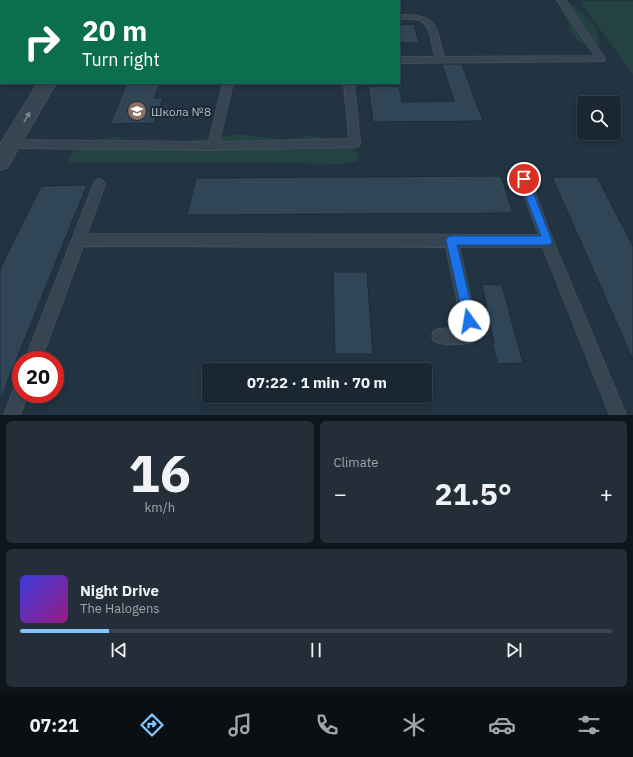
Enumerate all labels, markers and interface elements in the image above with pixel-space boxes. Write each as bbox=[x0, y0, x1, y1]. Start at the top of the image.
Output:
text: 20 m bbox=[82, 12, 147, 49]
icon: right bbox=[16, 16, 68, 68]
text: Turn right bbox=[82, 48, 160, 71]
map controls bbox=[577, 96, 621, 140]
button: search bbox=[577, 96, 621, 140]
school or university icon: Школа №8 bbox=[126, 100, 148, 122]
place label: Школа №8 bbox=[151, 104, 211, 119]
one-way arrow bbox=[24, 111, 31, 123]
pin bbox=[507, 162, 541, 196]
icon: arrive bbox=[513, 168, 535, 190]
position arrow bbox=[448, 300, 490, 342]
speed limit sign: 20 bbox=[12, 351, 64, 403]
text: 07:22 · 1 min · 70 m bbox=[247, 373, 387, 392]
text: 16 bbox=[129, 439, 191, 506]
text: Climate bbox=[334, 454, 378, 471]
text: 21.5° bbox=[435, 474, 512, 513]
text: − bbox=[334, 479, 347, 508]
text: + bbox=[600, 479, 613, 508]
text: km/h bbox=[144, 499, 175, 516]
text: Night Drive bbox=[80, 581, 159, 600]
text: The Halogens bbox=[80, 600, 160, 617]
icon: previous bbox=[108, 639, 130, 661]
icon: pause bbox=[305, 639, 327, 661]
icon: next bbox=[503, 639, 525, 661]
icon: directions bbox=[138, 711, 166, 739]
icon: music bbox=[226, 711, 254, 739]
icon: phone bbox=[313, 711, 341, 739]
icon: climate bbox=[400, 711, 428, 739]
icon: car bbox=[488, 711, 516, 739]
icon: filters bbox=[575, 711, 603, 739]
text: 07:21 bbox=[30, 714, 79, 737]

